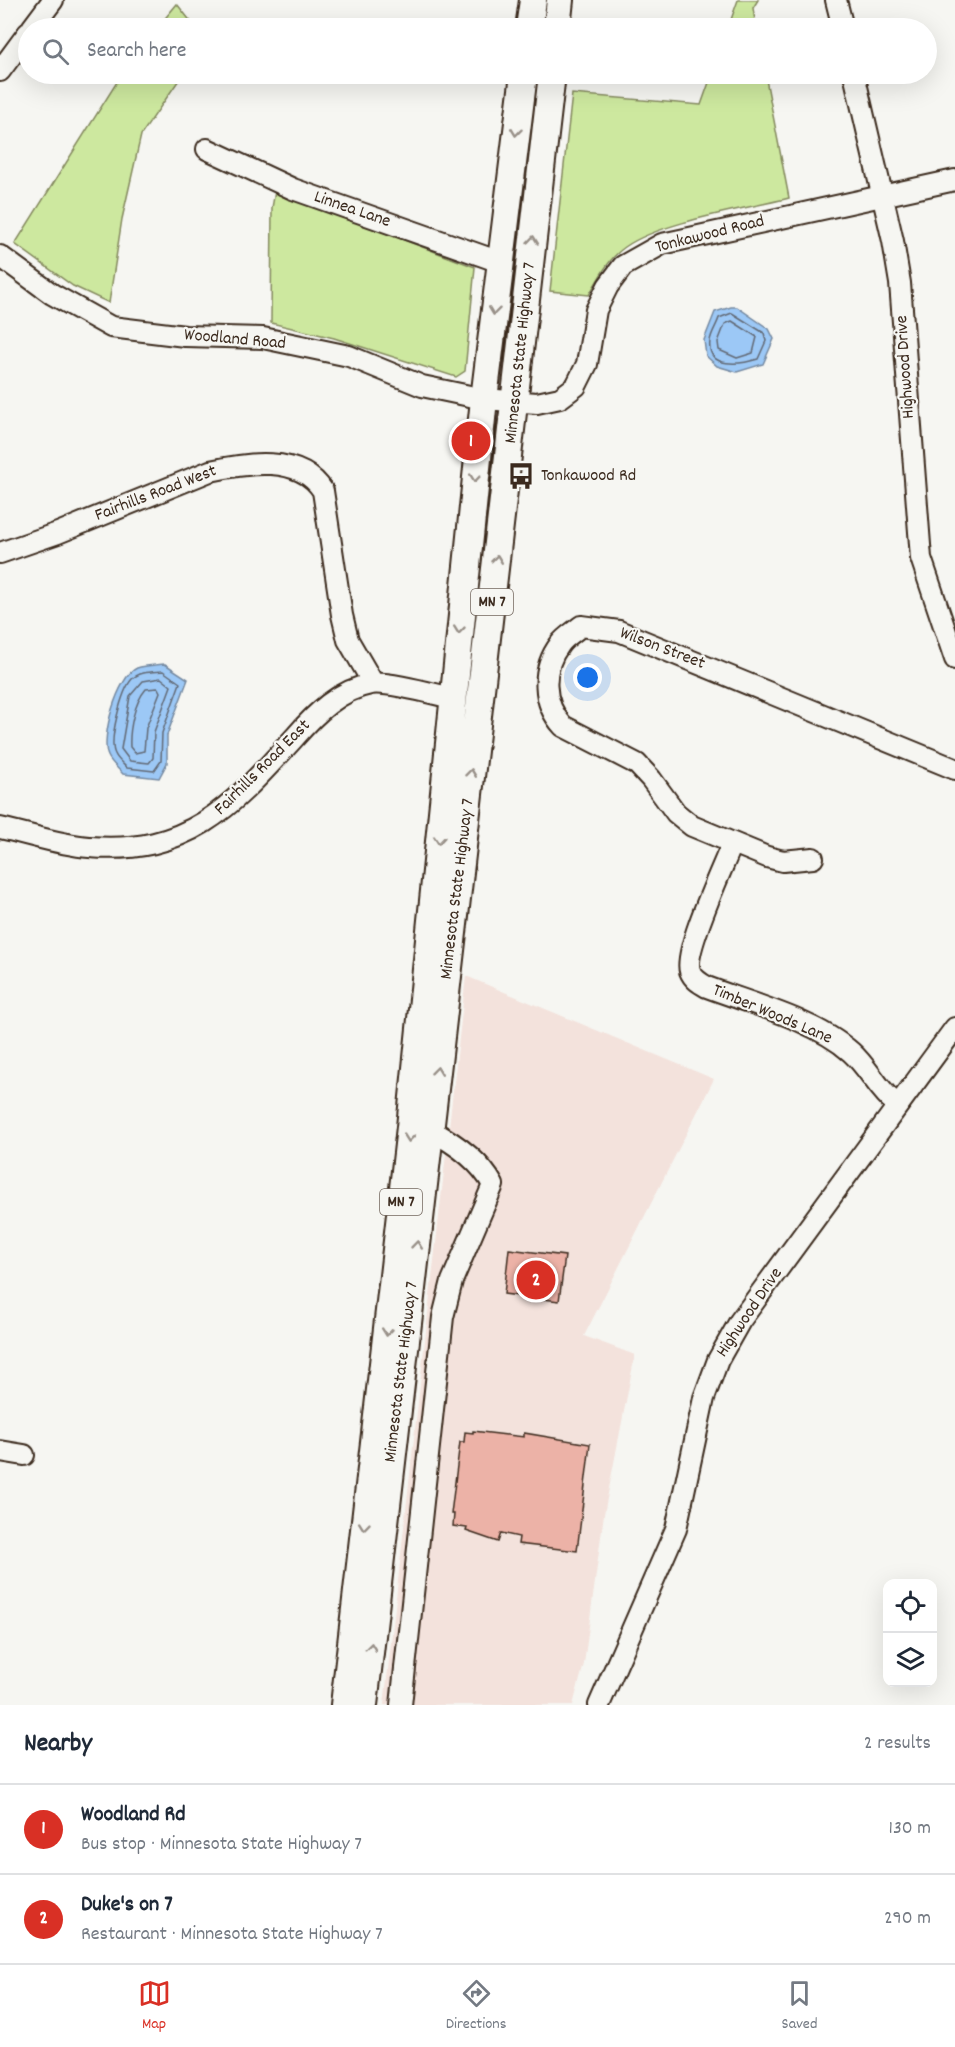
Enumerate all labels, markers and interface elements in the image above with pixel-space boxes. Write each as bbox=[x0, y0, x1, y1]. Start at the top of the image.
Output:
search box bbox=[18, 18, 937, 84]
icon: search bbox=[39, 35, 72, 68]
text: Search here bbox=[87, 36, 186, 67]
one-way arrow bbox=[511, 127, 523, 136]
street label: Linnea Lane bbox=[310, 185, 394, 235]
street label: Tonkawood Road bbox=[653, 209, 767, 261]
one-way arrow bbox=[527, 236, 539, 245]
street label: Minnesota State Highway 7 bbox=[499, 261, 543, 445]
one-way arrow bbox=[488, 307, 501, 316]
street label: Highwood Drive bbox=[890, 314, 922, 419]
street label: Woodland Road bbox=[183, 323, 287, 357]
pin: 1 bbox=[452, 418, 490, 464]
street label: Fairhills Road West bbox=[92, 459, 221, 529]
bus stop icon: Tonkawood Rd bbox=[506, 461, 536, 491]
place label: Tonkawood Rd bbox=[541, 464, 636, 489]
one-way arrow bbox=[469, 474, 482, 483]
one-way arrow bbox=[490, 554, 502, 564]
road number: MN 7 bbox=[471, 589, 513, 615]
street label: Wilson Street bbox=[616, 621, 709, 677]
one-way arrow bbox=[453, 625, 466, 635]
your location bbox=[573, 663, 602, 692]
street label: Fairhills Road East bbox=[209, 714, 317, 822]
one-way arrow bbox=[465, 769, 477, 778]
street label: Minnesota State Highway 7 bbox=[435, 797, 482, 981]
one-way arrow bbox=[433, 835, 446, 844]
street label: Timber Woods Lane bbox=[708, 979, 836, 1052]
one-way arrow bbox=[430, 1067, 443, 1076]
one-way arrow bbox=[403, 1133, 415, 1143]
road number: MN 7 bbox=[380, 1189, 422, 1215]
one-way arrow bbox=[410, 1240, 423, 1249]
pin: 2 bbox=[516, 1258, 556, 1302]
street label: Highwood Drive bbox=[711, 1263, 789, 1363]
street label: Minnesota State Highway 7 bbox=[379, 1280, 426, 1464]
one-way arrow bbox=[381, 1327, 393, 1336]
one-way arrow bbox=[359, 1521, 371, 1530]
map controls bbox=[883, 1579, 937, 1687]
button: locate bbox=[883, 1579, 937, 1633]
button: layers bbox=[883, 1633, 937, 1687]
one-way arrow bbox=[364, 1642, 377, 1651]
text: Nearby bbox=[24, 1726, 92, 1763]
text: 2 results bbox=[864, 1730, 931, 1758]
text: Woodland Rd bbox=[81, 1800, 186, 1831]
text: 1 bbox=[41, 1815, 46, 1843]
text: 130 m bbox=[889, 1815, 931, 1843]
text: Bus stop · Minnesota State Highway 7 bbox=[81, 1831, 362, 1859]
text: Duke's on 7 bbox=[81, 1890, 173, 1921]
text: 2 bbox=[39, 1905, 48, 1933]
text: 290 m bbox=[884, 1905, 931, 1933]
text: Restaurant · Minnesota State Highway 7 bbox=[81, 1921, 383, 1949]
tab: Map bbox=[138, 1977, 171, 2036]
tab: Directions bbox=[446, 1977, 506, 2036]
tab: Saved bbox=[782, 1977, 817, 2036]

